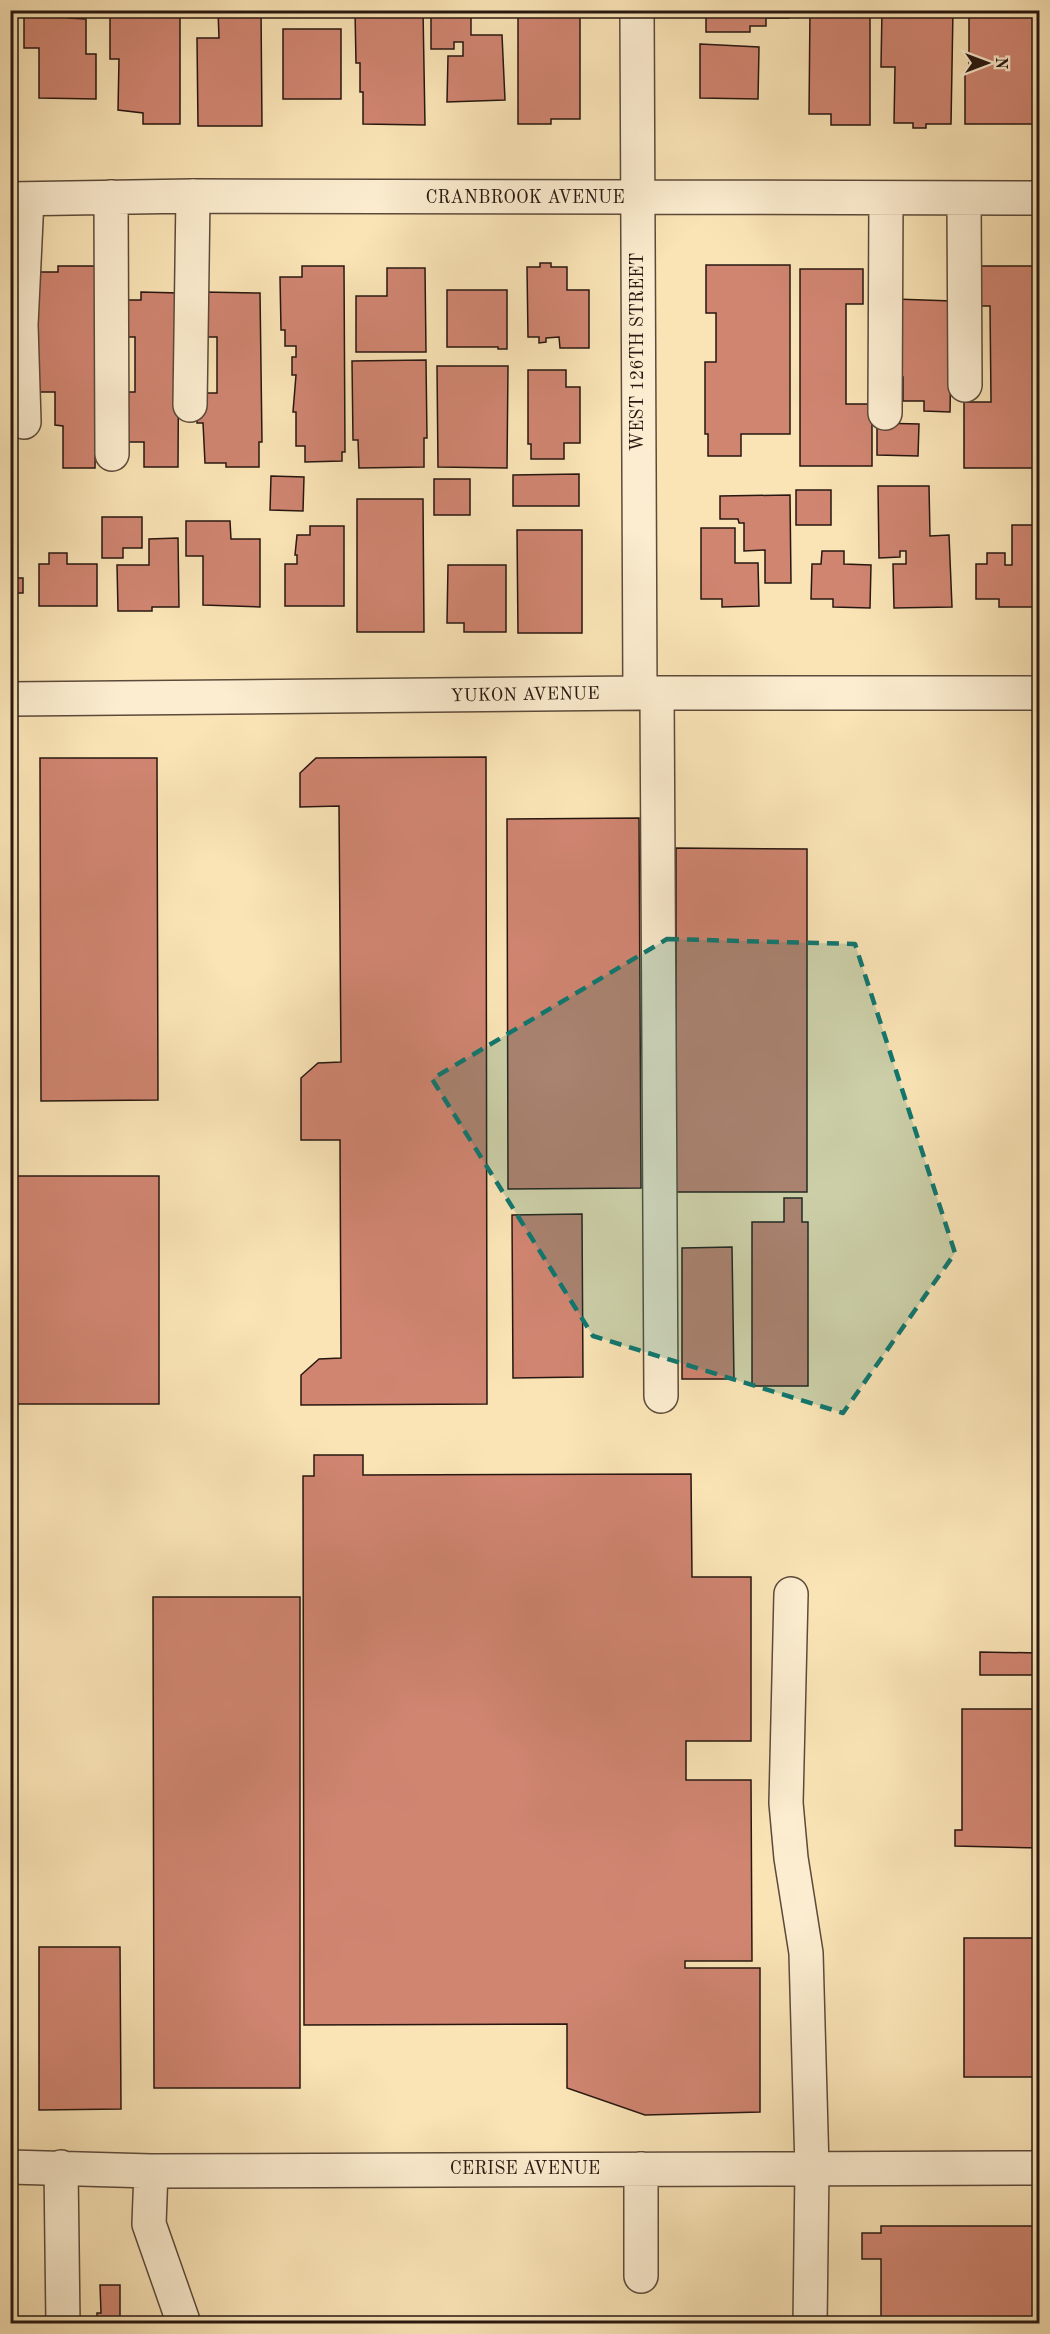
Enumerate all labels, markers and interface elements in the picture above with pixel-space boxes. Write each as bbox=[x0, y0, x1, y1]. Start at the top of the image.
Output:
north arrow bbox=[957, 33, 1017, 93]
text: N bbox=[992, 57, 1008, 70]
street label: CRANBROOK AVENUE bbox=[425, 189, 625, 207]
street label: WEST 126TH STREET bbox=[629, 253, 647, 451]
street label: YUKON AVENUE bbox=[450, 685, 600, 705]
street label: CERISE AVENUE bbox=[450, 2160, 600, 2178]

